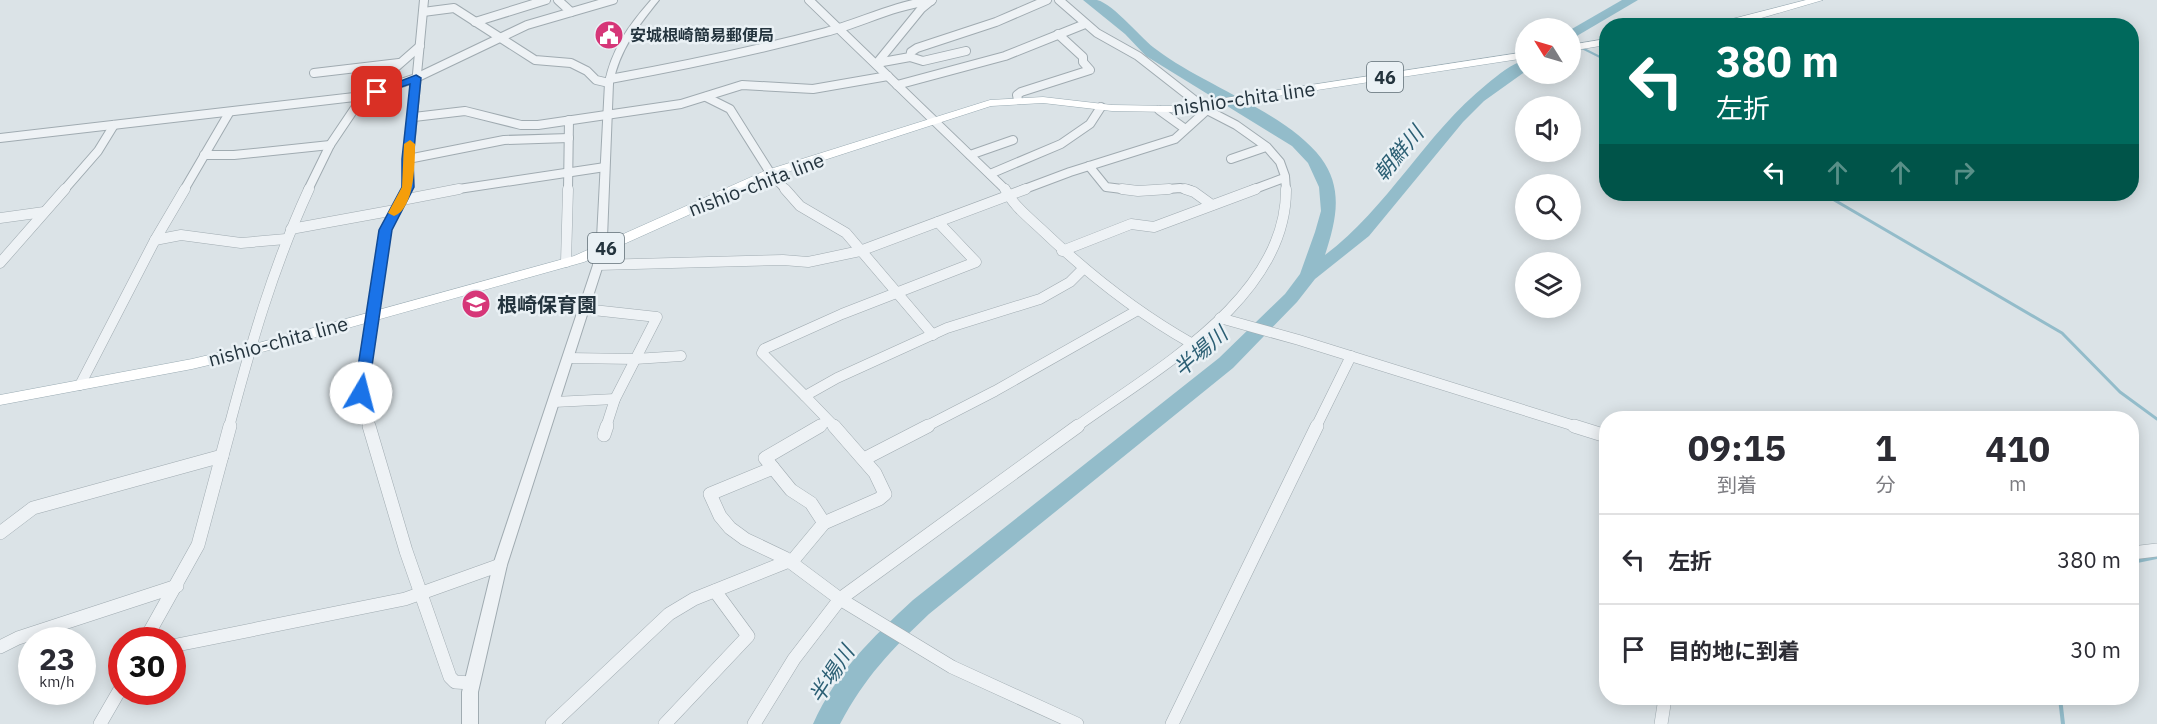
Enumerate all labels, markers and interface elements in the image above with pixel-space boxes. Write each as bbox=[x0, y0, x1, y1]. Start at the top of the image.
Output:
north arrow bbox=[1515, 18, 1581, 84]
map controls bbox=[1515, 18, 1581, 318]
public building icon: 安城根崎簡易郵便局 bbox=[593, 19, 625, 51]
place label: 安城根崎簡易郵便局 bbox=[630, 25, 774, 45]
text: 380 m bbox=[1716, 34, 1839, 89]
icon: left bbox=[1617, 42, 1695, 120]
road number: 46 bbox=[1367, 62, 1403, 92]
pin bbox=[351, 66, 402, 117]
icon: arrive bbox=[360, 75, 393, 108]
street label: nishio-chita line bbox=[1171, 75, 1317, 121]
text: 左折 bbox=[1716, 90, 1770, 125]
button: sound bbox=[1515, 96, 1581, 162]
water label: 朝鮮川 bbox=[1367, 118, 1430, 186]
street label: nishio-chita line bbox=[684, 146, 828, 222]
icon: left bbox=[1758, 156, 1791, 189]
icon: ahead bbox=[1821, 156, 1854, 189]
icon: ahead bbox=[1884, 156, 1917, 189]
icon: right bbox=[1947, 156, 1980, 189]
button: search bbox=[1515, 174, 1581, 240]
road number: 46 bbox=[588, 233, 624, 263]
button: layers bbox=[1515, 252, 1581, 318]
school or university icon: 根崎保育園 bbox=[460, 288, 492, 320]
place label: 根崎保育園 bbox=[497, 291, 597, 318]
street label: nishio-chita line bbox=[205, 309, 351, 373]
water label: 半場川 bbox=[1167, 318, 1234, 382]
position arrow bbox=[329, 361, 393, 425]
text: 09:15 bbox=[1688, 424, 1786, 471]
text: 1 bbox=[1875, 424, 1897, 471]
text: 410 bbox=[1985, 425, 2050, 472]
text: m bbox=[2009, 470, 2026, 497]
text: 到着 bbox=[1717, 471, 1757, 498]
text: 分 bbox=[1876, 471, 1896, 498]
icon: left bbox=[1617, 543, 1650, 576]
text: 380 m bbox=[2057, 545, 2121, 574]
text: 左折 bbox=[1668, 546, 1712, 575]
speed limit sign: 30 bbox=[108, 627, 186, 705]
icon: arrive bbox=[1617, 633, 1650, 666]
text: 30 m bbox=[2070, 635, 2121, 664]
text: 目的地に到着 bbox=[1668, 636, 1800, 665]
water label: 半場川 bbox=[802, 638, 861, 708]
text: 23 bbox=[39, 639, 75, 678]
text: km/h bbox=[39, 672, 75, 691]

